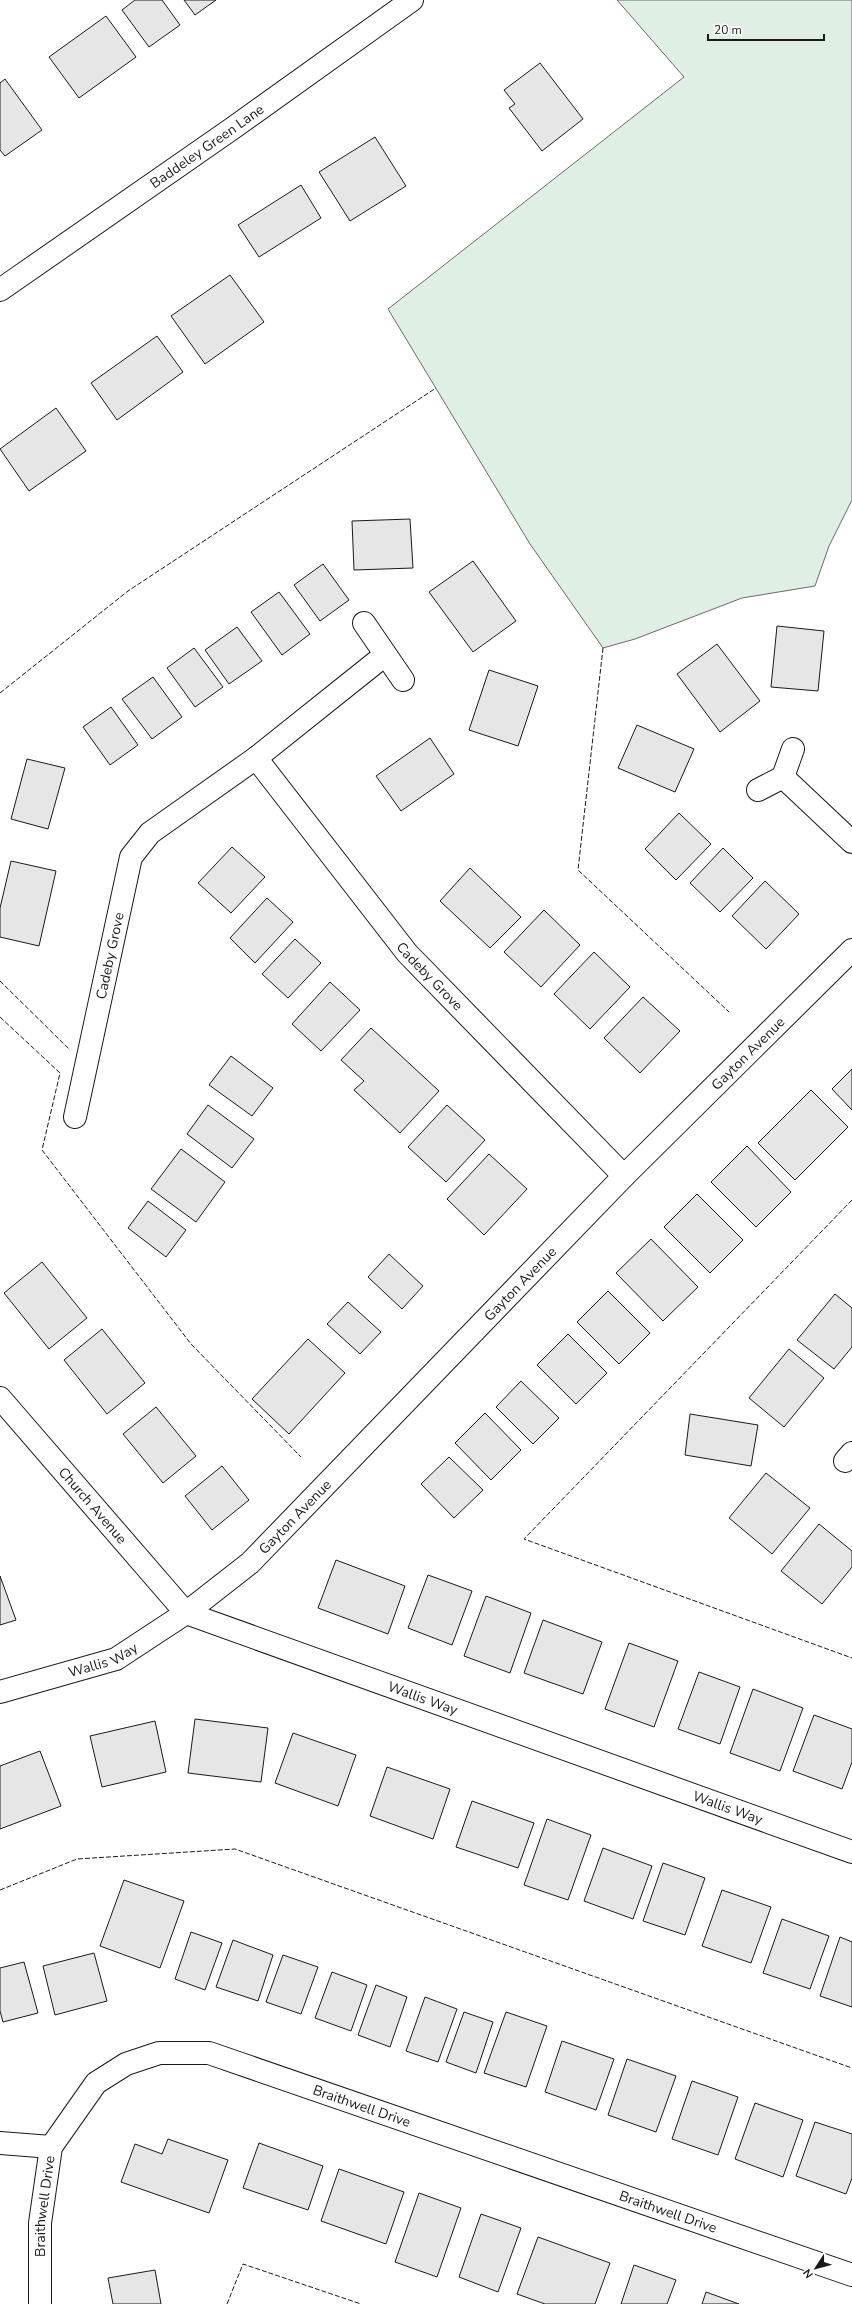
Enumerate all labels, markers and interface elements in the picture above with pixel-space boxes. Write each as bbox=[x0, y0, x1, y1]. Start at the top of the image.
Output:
scale bar bbox=[708, 16, 824, 42]
text: 20 m bbox=[714, 22, 742, 38]
street label: Baddeley Green Lane bbox=[146, 100, 268, 192]
street label: Cadeby Grove bbox=[91, 910, 128, 1001]
street label: Cadeby Grove bbox=[392, 938, 467, 1015]
street label: Gayton Avenue bbox=[707, 1012, 789, 1094]
street label: Gayton Avenue bbox=[480, 1242, 560, 1325]
street label: Church Avenue bbox=[54, 1463, 131, 1548]
street label: Gayton Avenue bbox=[254, 1475, 335, 1558]
street label: Wallis Way bbox=[66, 1637, 142, 1682]
street label: Wallis Way bbox=[385, 1677, 461, 1720]
street label: Wallis Way bbox=[690, 1786, 766, 1829]
street label: Braithwell Drive bbox=[310, 2080, 413, 2131]
street label: Braithwell Drive bbox=[31, 2154, 59, 2257]
street label: Braithwell Drive bbox=[617, 2186, 719, 2237]
north arrow bbox=[796, 2248, 836, 2288]
text: N bbox=[800, 2266, 817, 2281]

